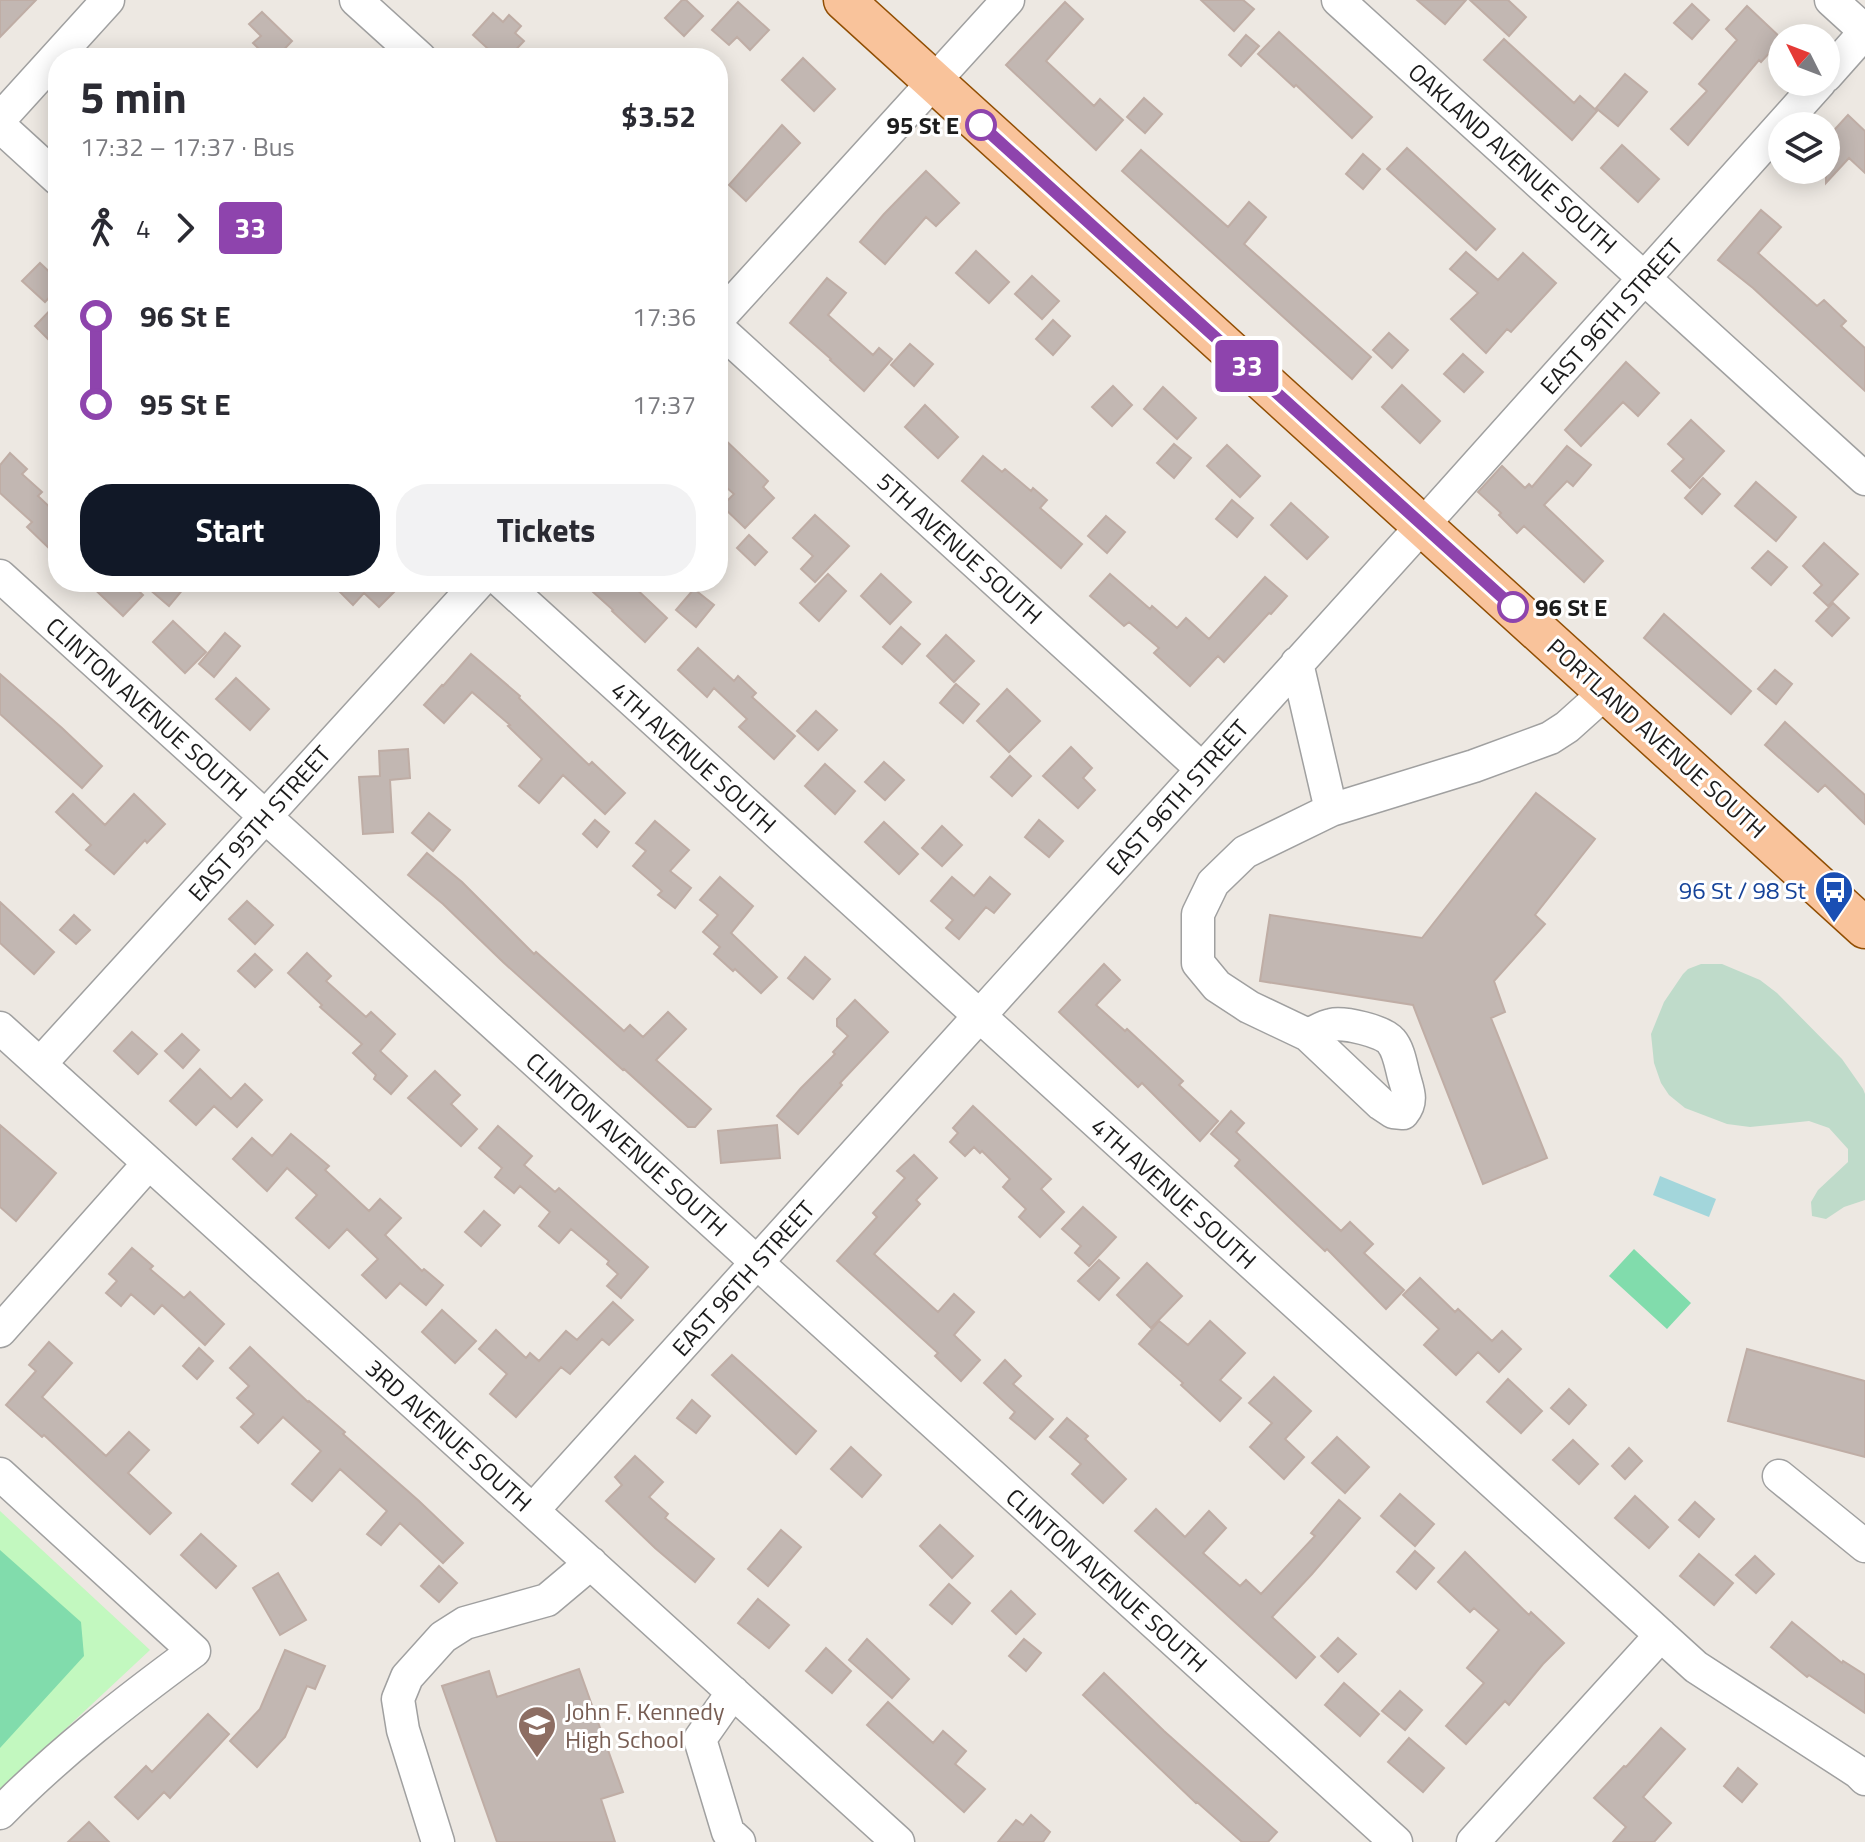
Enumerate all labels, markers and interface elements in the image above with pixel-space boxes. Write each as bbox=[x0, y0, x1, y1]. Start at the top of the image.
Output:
north arrow bbox=[1768, 24, 1840, 96]
map controls bbox=[1768, 24, 1840, 184]
street label: OAKLAND AVENUE SOUTH bbox=[1400, 54, 1626, 262]
text: 5 min bbox=[80, 63, 187, 130]
text: $3.52 bbox=[621, 93, 696, 139]
place label: 95 St E bbox=[887, 107, 959, 143]
marker: 95 St E bbox=[966, 110, 996, 140]
button: layers bbox=[1768, 112, 1840, 184]
text: 17:32 – 17:37 · Bus bbox=[80, 127, 295, 166]
icon: walk bbox=[80, 206, 124, 250]
icon: forward bbox=[163, 206, 207, 250]
text: 33 bbox=[235, 206, 266, 249]
text: 4 bbox=[136, 209, 151, 248]
street label: EAST 96TH STREET bbox=[1531, 230, 1691, 402]
text: 96 St E bbox=[140, 293, 231, 339]
text: 17:36 bbox=[632, 297, 696, 336]
line badge: 33 bbox=[1211, 340, 1283, 392]
text: 33 bbox=[1231, 344, 1263, 387]
text: 95 St E bbox=[140, 381, 231, 427]
text: 17:37 bbox=[632, 385, 696, 424]
street label: 5TH AVENUE SOUTH bbox=[869, 464, 1051, 632]
button: Start bbox=[80, 484, 380, 576]
button: Tickets bbox=[396, 484, 696, 576]
place label: 96 St E bbox=[1535, 589, 1607, 625]
marker: 96 St E bbox=[1498, 592, 1528, 622]
street label: CLINTON AVENUE SOUTH bbox=[38, 609, 256, 809]
street label: PORTLAND AVENUE SOUTH bbox=[1539, 630, 1775, 846]
street label: 4TH AVENUE SOUTH bbox=[603, 673, 785, 841]
street label: EAST 96TH STREET bbox=[1097, 711, 1257, 883]
street label: EAST 95TH STREET bbox=[179, 737, 339, 909]
bus stop icon: 96 St / 98 St bbox=[1813, 869, 1855, 924]
place label: 96 St / 98 St bbox=[1679, 872, 1807, 908]
street label: CLINTON AVENUE SOUTH bbox=[518, 1044, 736, 1244]
street label: 4TH AVENUE SOUTH bbox=[1083, 1109, 1265, 1277]
street label: EAST 96TH STREET bbox=[663, 1192, 823, 1364]
street label: 3RD AVENUE SOUTH bbox=[358, 1350, 540, 1520]
street label: CLINTON AVENUE SOUTH bbox=[998, 1480, 1216, 1680]
place label: John F. Kennedy High School bbox=[565, 1693, 725, 1757]
school or university icon: John F. Kennedy High School bbox=[516, 1704, 558, 1759]

